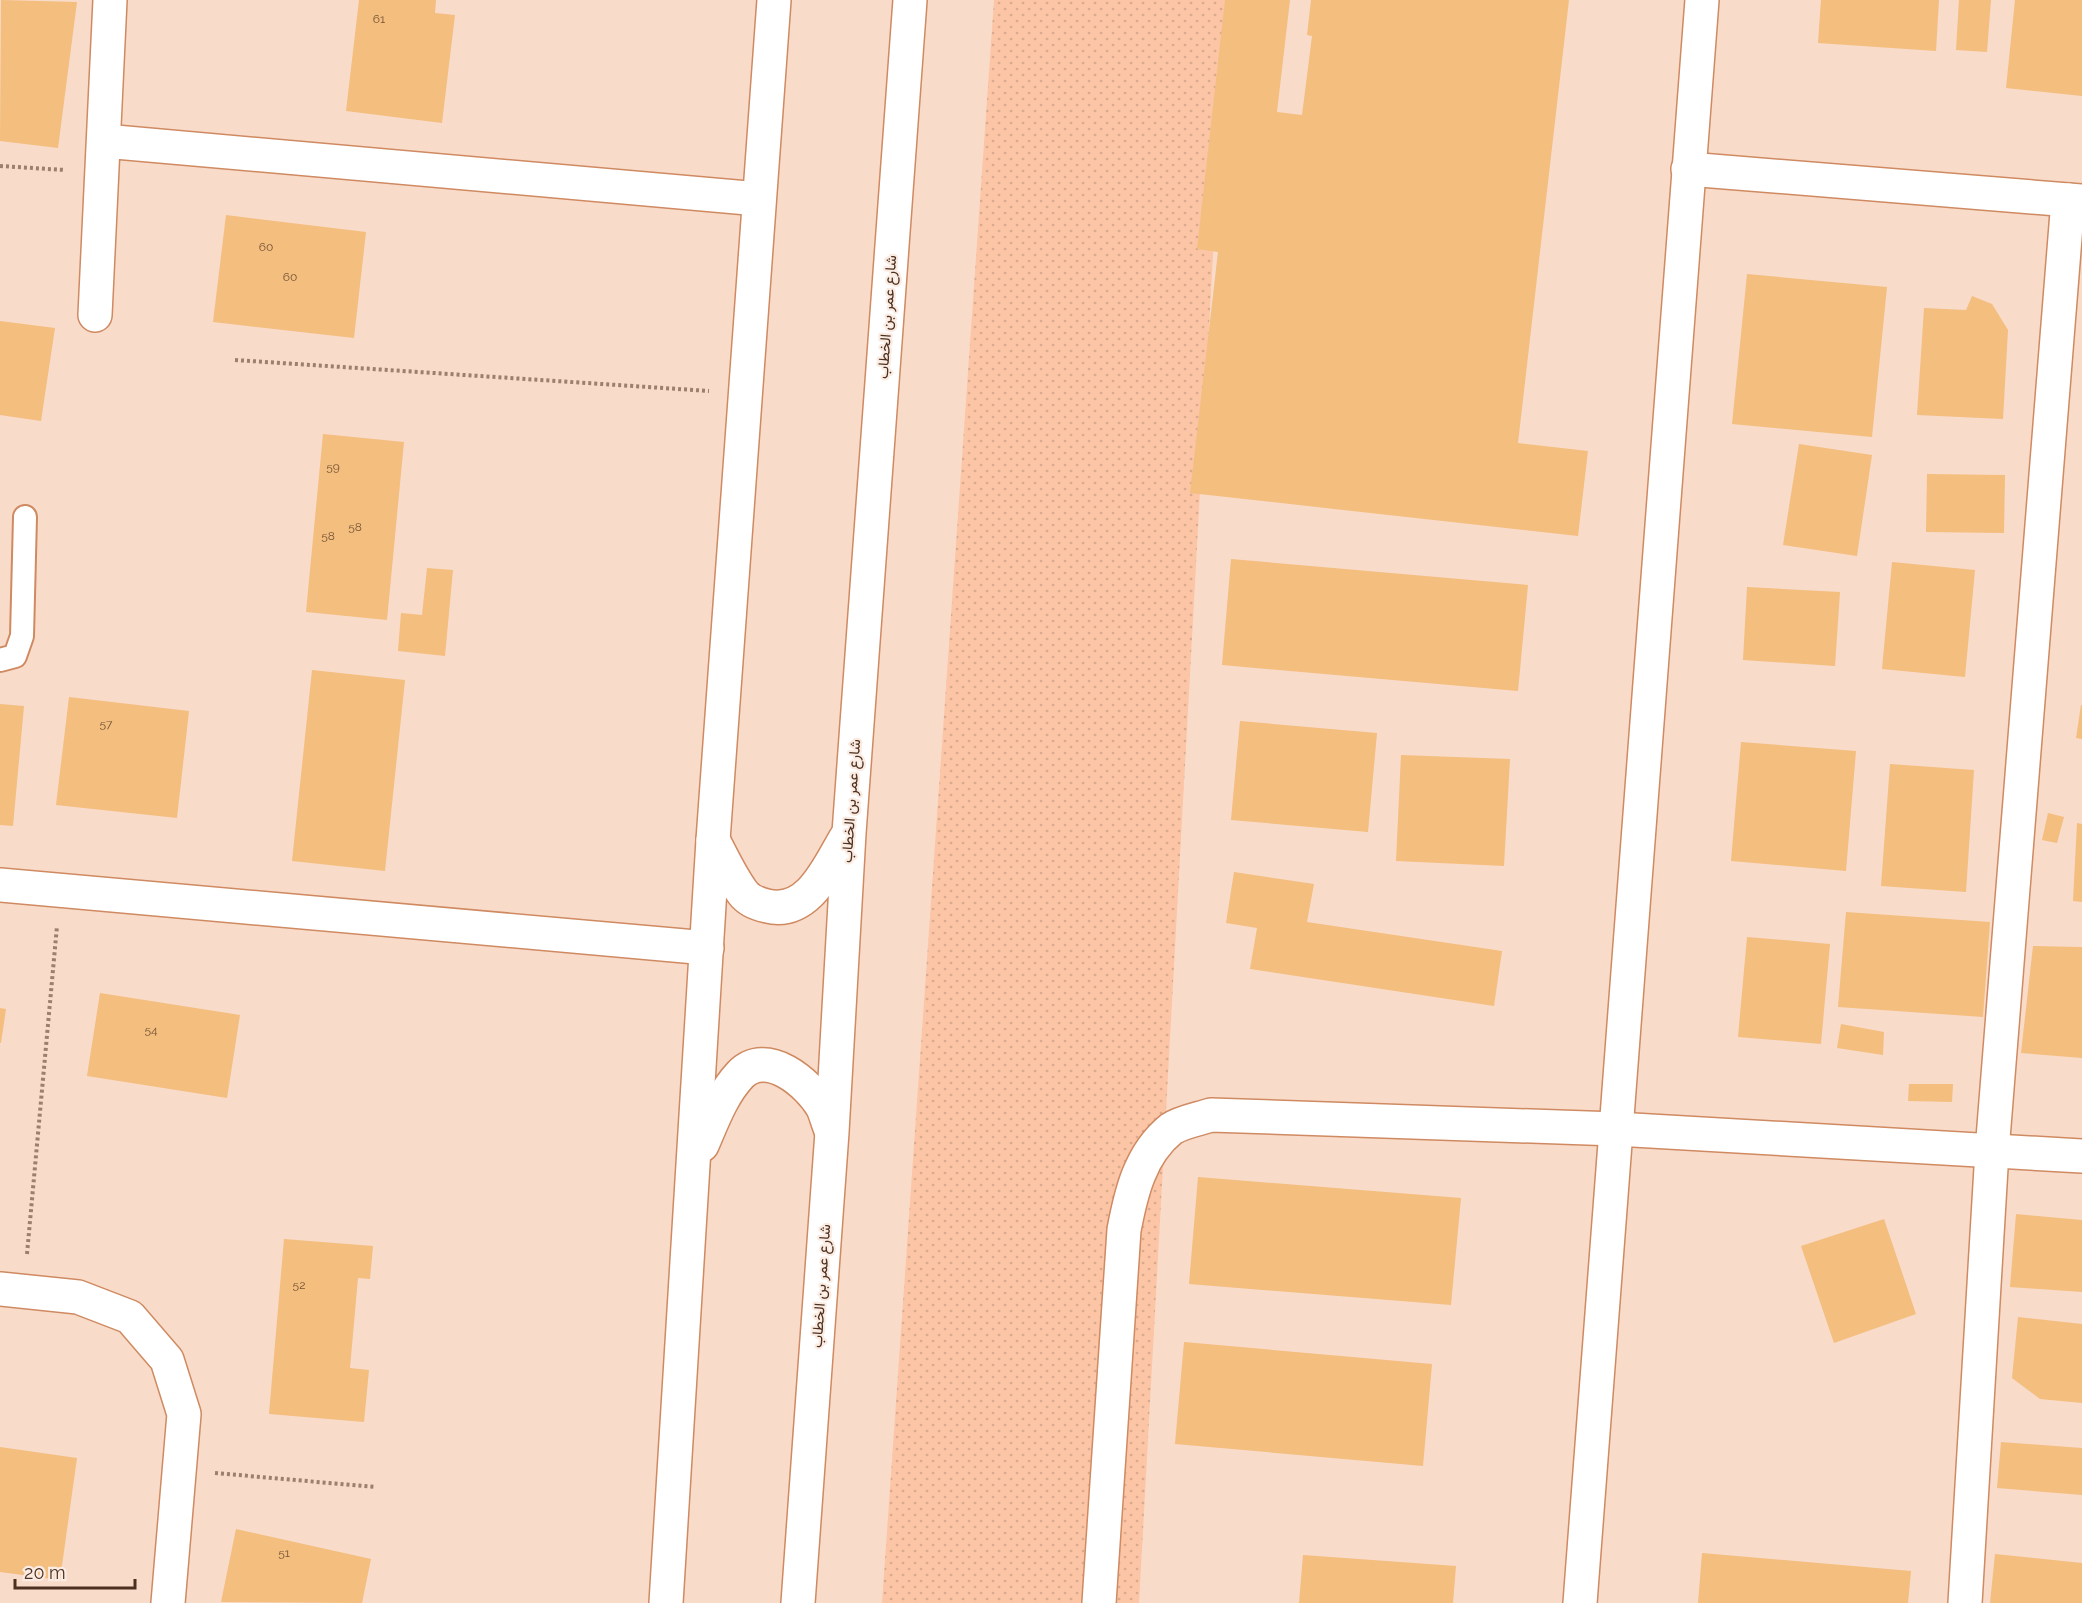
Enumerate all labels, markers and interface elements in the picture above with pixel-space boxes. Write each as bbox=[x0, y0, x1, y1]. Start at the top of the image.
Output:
house number: 61 bbox=[373, 12, 385, 26]
house number: 60 bbox=[259, 240, 273, 254]
street label: شارع عمر بن الخطاب bbox=[874, 254, 902, 380]
house number: 60 bbox=[283, 270, 297, 284]
house number: 59 bbox=[326, 460, 340, 474]
house number: 58 bbox=[348, 520, 362, 534]
house number: 58 bbox=[321, 529, 335, 543]
house number: 57 bbox=[100, 717, 113, 731]
street label: شارع عمر بن الخطاب bbox=[838, 738, 866, 864]
house number: 54 bbox=[144, 1023, 158, 1037]
street label: شارع عمر بن الخطاب bbox=[808, 1223, 836, 1349]
house number: 52 bbox=[293, 1278, 305, 1292]
house number: 51 bbox=[278, 1546, 290, 1560]
scale bar bbox=[15, 1552, 135, 1590]
text: 20 m bbox=[24, 1562, 66, 1583]

